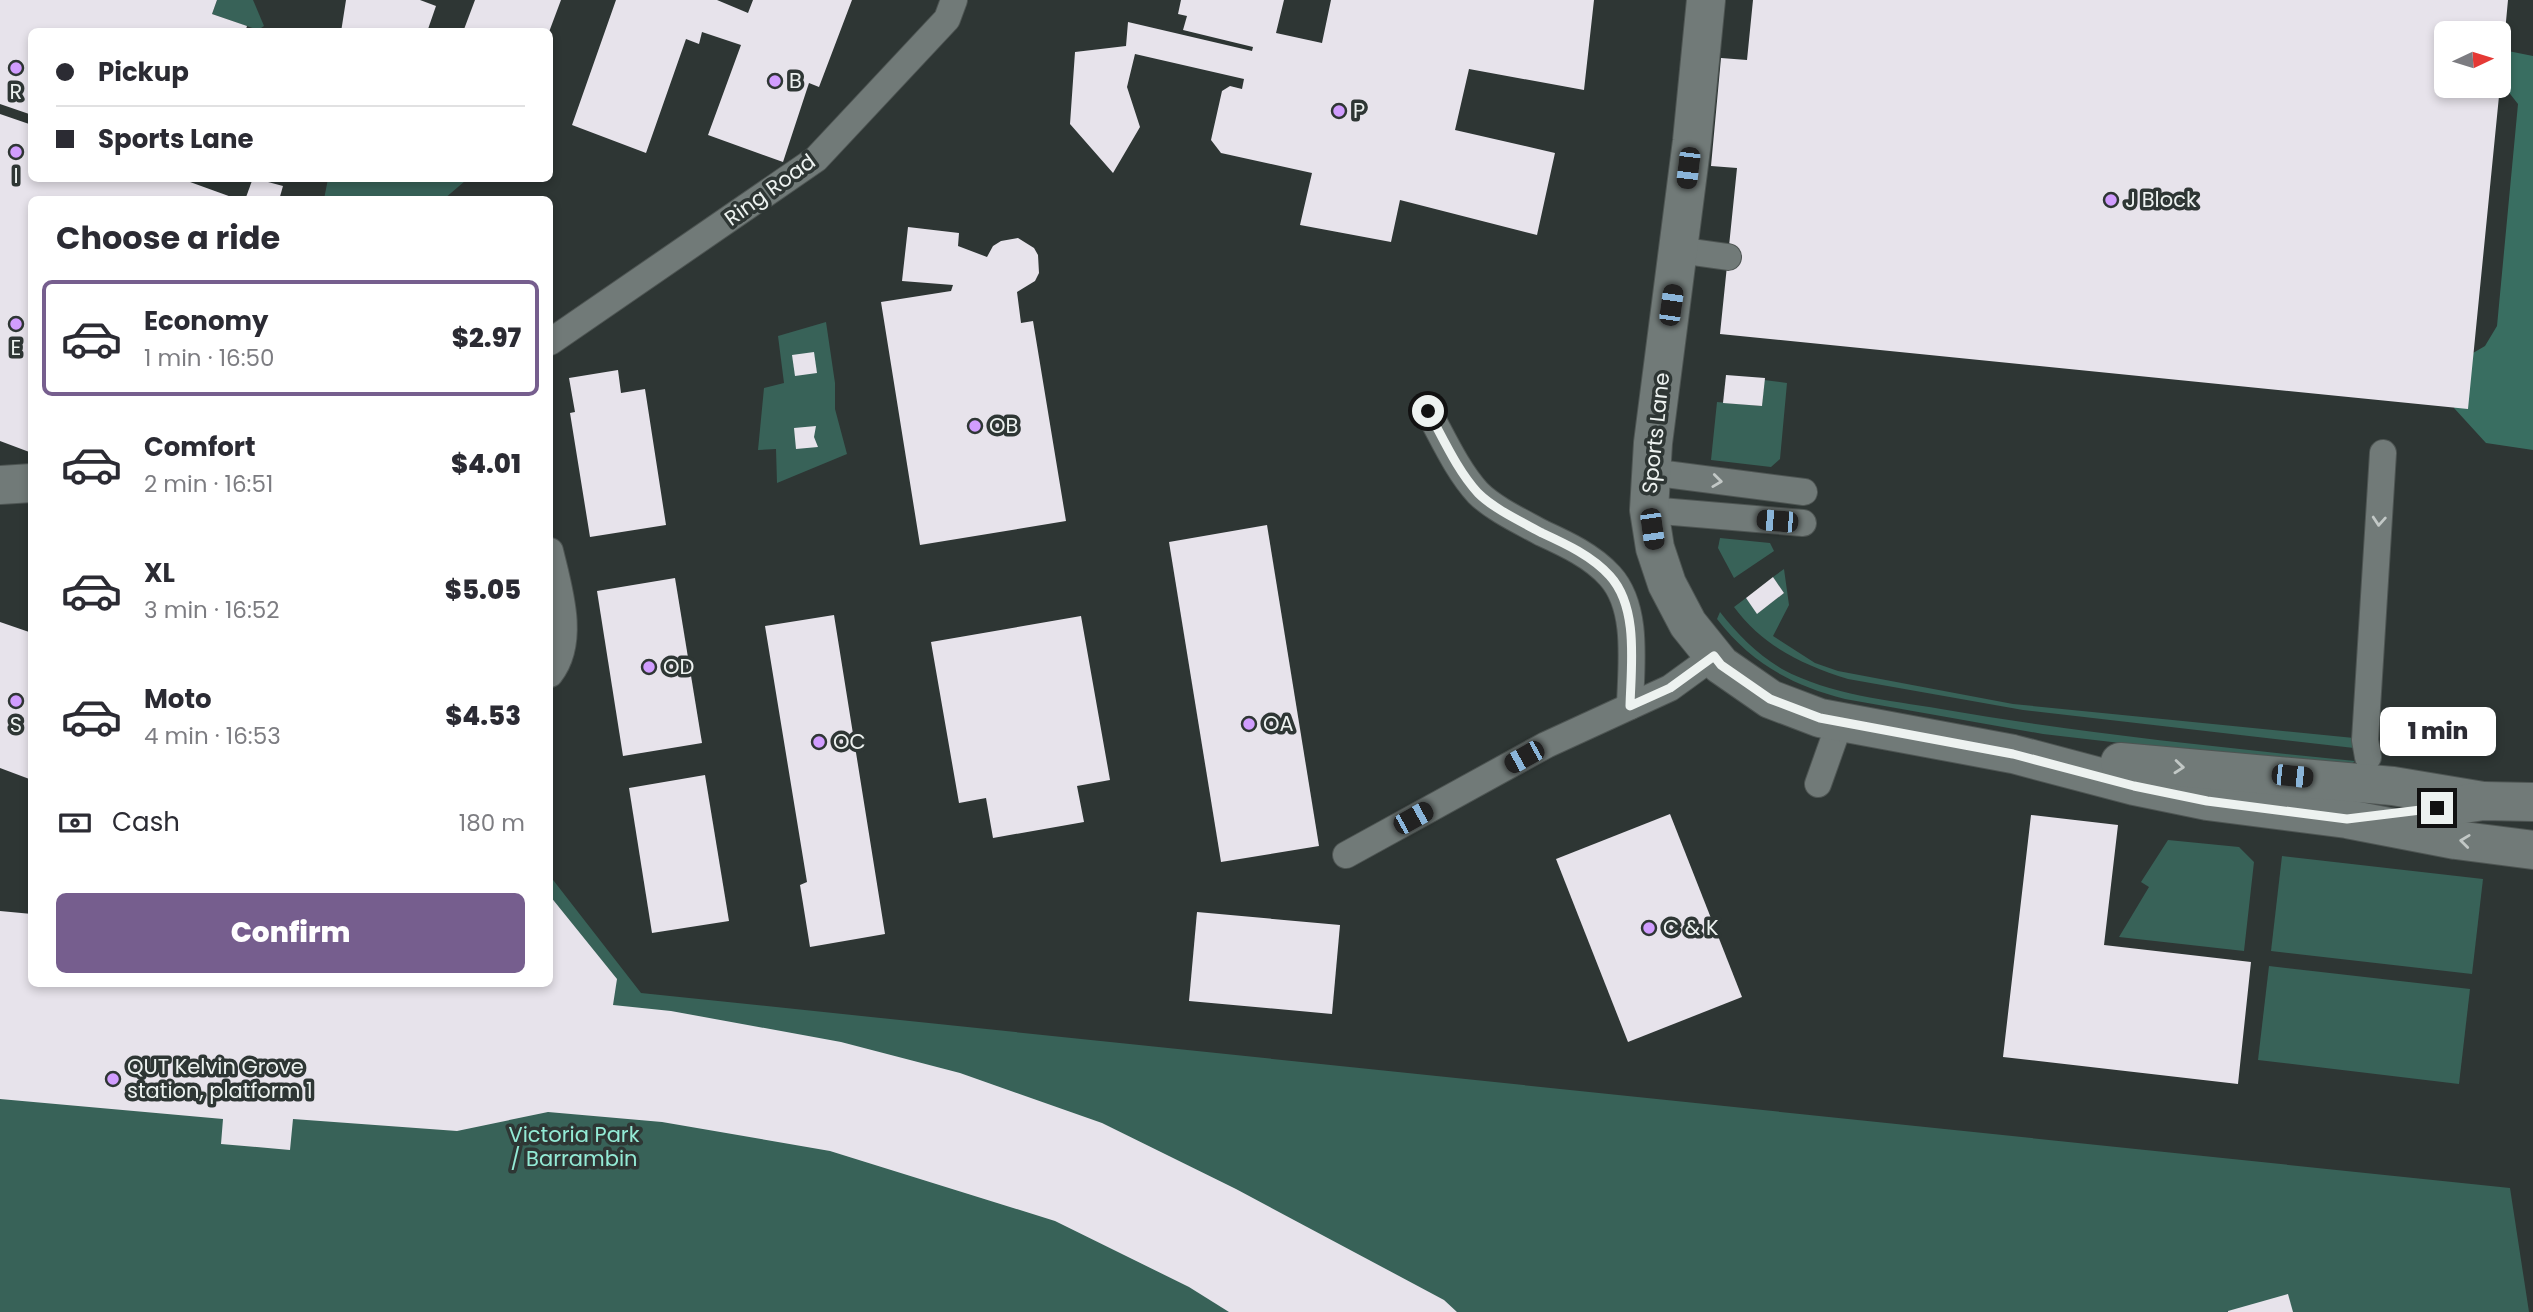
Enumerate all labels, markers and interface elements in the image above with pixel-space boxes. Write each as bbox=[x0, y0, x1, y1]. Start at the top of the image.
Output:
north arrow bbox=[2434, 21, 2511, 98]
map controls bbox=[2434, 21, 2511, 98]
text: Pickup bbox=[98, 54, 189, 90]
marker: R bbox=[8, 60, 24, 76]
place label: B bbox=[789, 66, 802, 95]
marker: B bbox=[767, 73, 783, 89]
place label: R bbox=[10, 77, 22, 106]
place label: P bbox=[1353, 96, 1365, 125]
marker: P bbox=[1331, 103, 1347, 119]
text: Sports Lane bbox=[98, 121, 254, 157]
marker: I bbox=[8, 144, 24, 160]
car bbox=[1676, 146, 1701, 190]
street label: Ring Road bbox=[718, 147, 821, 232]
place label: I bbox=[13, 161, 19, 190]
place label: J Block bbox=[2125, 185, 2197, 214]
marker: J Block bbox=[2103, 192, 2119, 208]
text: Choose a ride bbox=[56, 215, 280, 260]
car bbox=[1658, 283, 1685, 327]
text: Economy bbox=[144, 303, 268, 339]
icon: car bbox=[60, 307, 123, 370]
marker: E bbox=[8, 316, 24, 332]
text: $2.97 bbox=[452, 320, 521, 356]
place label: E bbox=[11, 333, 21, 362]
text: 1 min · 16:50 bbox=[144, 342, 274, 374]
street label: Sports Lane bbox=[1635, 371, 1676, 495]
route start bbox=[1412, 395, 1444, 427]
place label: OB bbox=[989, 411, 1018, 440]
marker: OB bbox=[967, 418, 983, 434]
text: Comfort bbox=[144, 429, 256, 465]
icon: car bbox=[60, 433, 123, 496]
text: $4.01 bbox=[451, 446, 521, 482]
text: 2 min · 16:51 bbox=[144, 468, 273, 500]
one-way arrow bbox=[1712, 473, 1723, 488]
car bbox=[1639, 507, 1666, 551]
car bbox=[1756, 509, 1799, 533]
one-way arrow bbox=[2372, 516, 2387, 527]
text: XL bbox=[144, 555, 175, 591]
icon: car bbox=[60, 559, 123, 622]
text: $5.05 bbox=[445, 572, 521, 608]
text: 3 min · 16:52 bbox=[144, 594, 279, 626]
place label: OD bbox=[663, 652, 694, 681]
marker: OD bbox=[641, 659, 657, 675]
text: Moto bbox=[144, 681, 212, 717]
icon: car bbox=[60, 685, 123, 748]
marker: S bbox=[8, 693, 24, 709]
text: $4.53 bbox=[445, 698, 521, 734]
callout: 1 min bbox=[2379, 706, 2495, 756]
place label: OA bbox=[1263, 709, 1294, 738]
place label: S bbox=[10, 710, 22, 739]
text: 1 min bbox=[2408, 715, 2468, 747]
marker: OA bbox=[1241, 716, 1257, 732]
text: 4 min · 16:53 bbox=[144, 720, 281, 752]
place label: OC bbox=[833, 727, 866, 756]
marker: OC bbox=[811, 734, 827, 750]
car bbox=[1501, 738, 1548, 776]
one-way arrow bbox=[2174, 759, 2185, 774]
car bbox=[2271, 763, 2314, 789]
route end bbox=[2421, 792, 2453, 824]
car bbox=[1390, 799, 1437, 837]
icon: cash bbox=[56, 804, 94, 842]
text: Cash bbox=[112, 804, 180, 840]
text: 180 m bbox=[459, 807, 525, 839]
one-way arrow bbox=[2459, 834, 2471, 849]
button: Confirm bbox=[56, 893, 525, 973]
place label: C & K bbox=[1663, 913, 1719, 942]
marker: C & K bbox=[1641, 920, 1657, 936]
place label: QUT Kelvin Grove station, platform 1 bbox=[127, 1052, 313, 1105]
marker: QUT Kelvin Grove station, platform 1 bbox=[105, 1071, 121, 1087]
park label: Victoria Park / Barrambin bbox=[509, 1120, 640, 1173]

